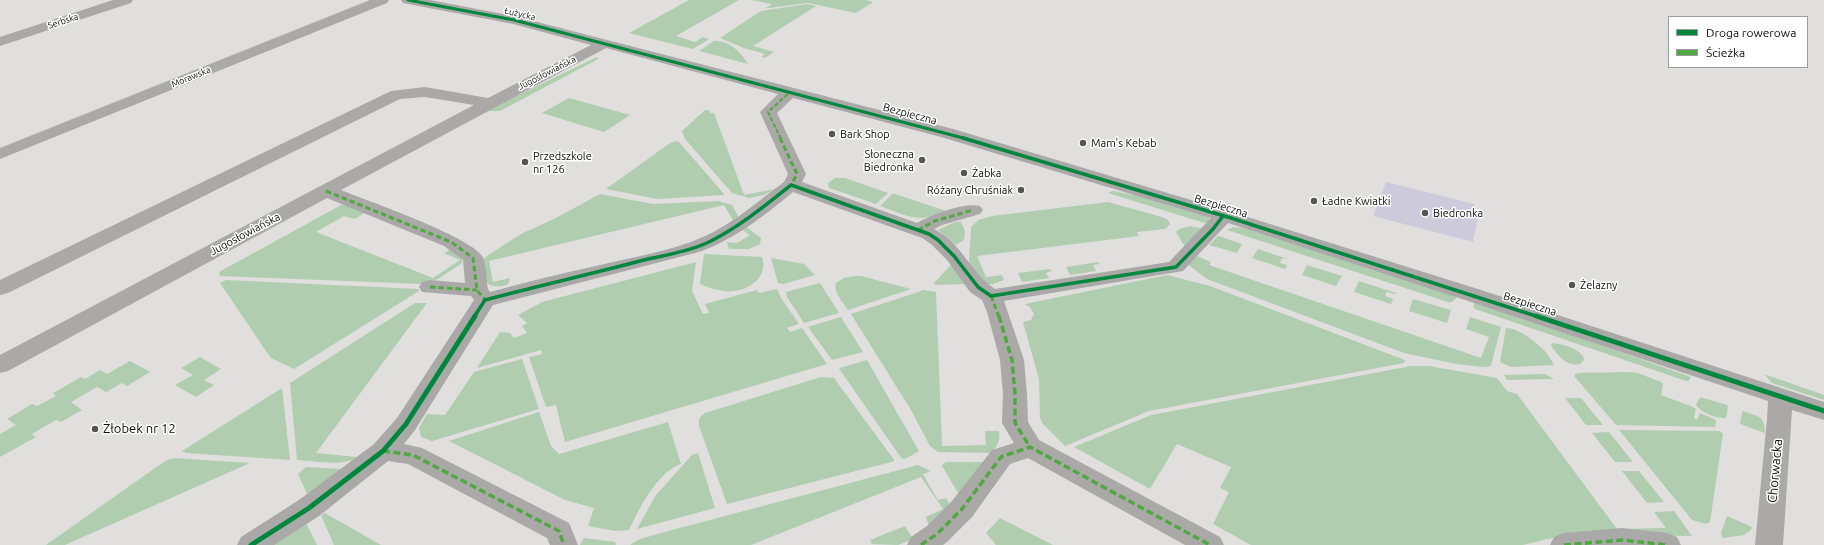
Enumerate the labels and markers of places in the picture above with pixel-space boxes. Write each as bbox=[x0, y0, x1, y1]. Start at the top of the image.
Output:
place label: Bark Shop bbox=[840, 127, 890, 141]
marker: Bark Shop bbox=[827, 129, 837, 139]
place label: Mam's Kebab bbox=[1091, 136, 1157, 150]
marker: Mam's Kebab bbox=[1078, 138, 1088, 148]
place label: Słoneczna Biedronka bbox=[864, 147, 914, 173]
place label: Przedszkole nr 126 bbox=[533, 149, 592, 175]
marker: Słoneczna Biedronka bbox=[917, 155, 927, 165]
marker: Przedszkole nr 126 bbox=[520, 157, 530, 167]
place label: Żabka bbox=[972, 166, 1002, 180]
marker: Żabka bbox=[959, 168, 969, 178]
place label: Różany Chruśniak bbox=[927, 183, 1013, 197]
marker: Różany Chruśniak bbox=[1016, 185, 1026, 195]
place label: Ładne Kwiatki bbox=[1322, 194, 1390, 208]
marker: Ładne Kwiatki bbox=[1309, 196, 1319, 206]
place label: Biedronka bbox=[1433, 206, 1483, 220]
marker: Biedronka bbox=[1420, 208, 1430, 218]
place label: Żelazny bbox=[1580, 278, 1617, 292]
marker: Żelazny bbox=[1567, 280, 1577, 290]
place label: Żłobek nr 12 bbox=[103, 421, 176, 437]
marker: Żłobek nr 12 bbox=[90, 424, 100, 434]

